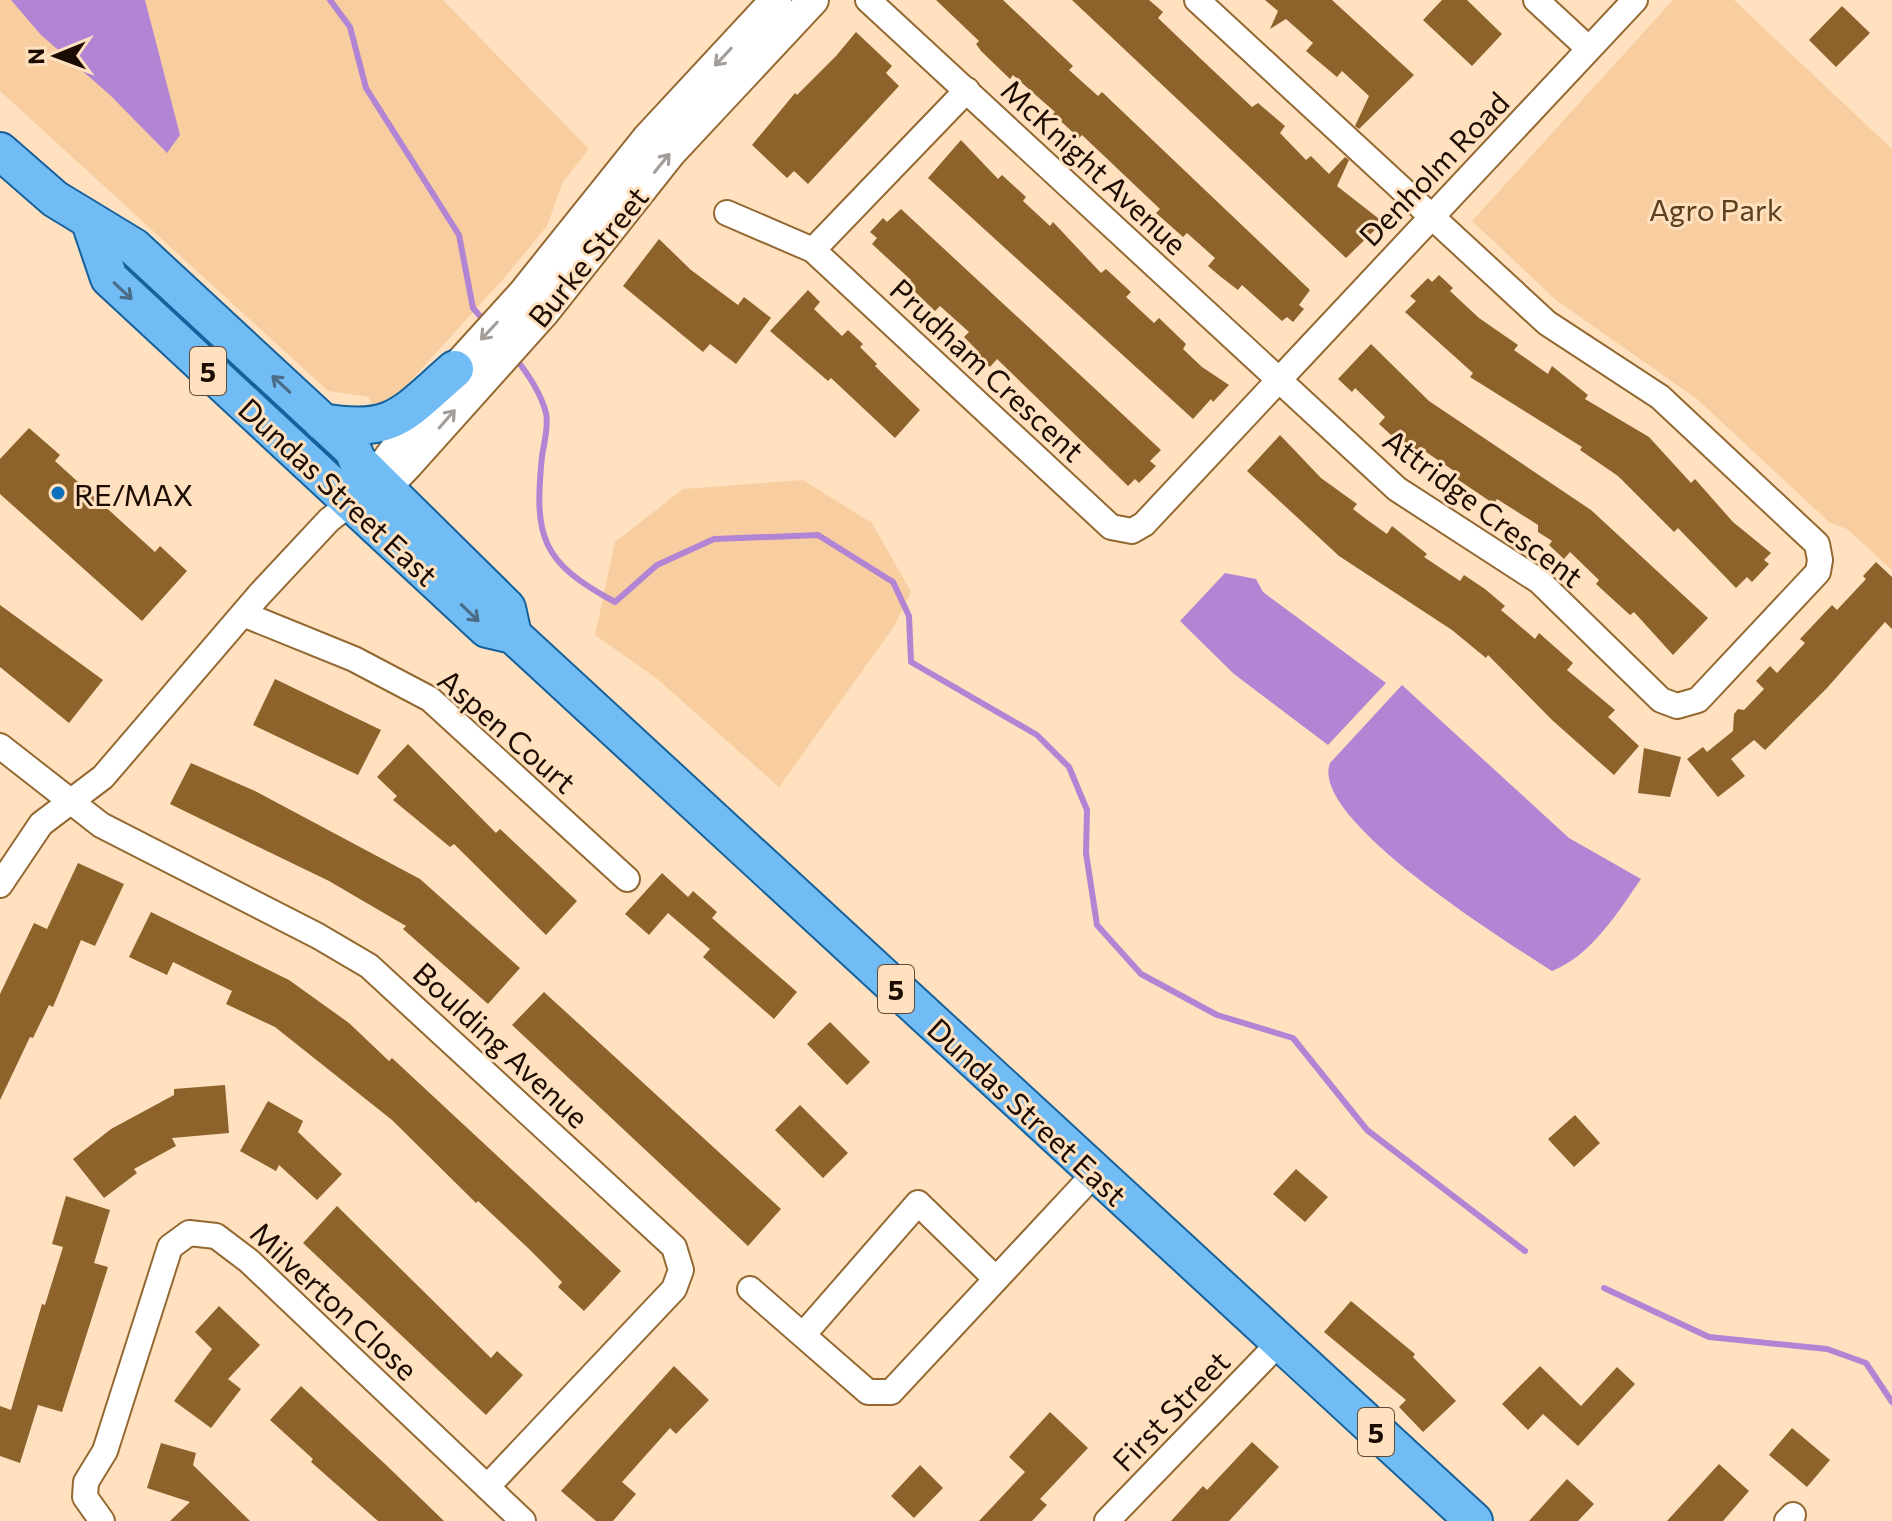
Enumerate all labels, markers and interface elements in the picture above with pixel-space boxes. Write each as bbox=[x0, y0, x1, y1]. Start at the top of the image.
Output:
north arrow bbox=[16, 16, 96, 96]
one-way arrow bbox=[714, 47, 733, 67]
text: N bbox=[22, 48, 49, 65]
street label: McKnight Avenue bbox=[995, 71, 1195, 261]
street label: Denholm Road bbox=[1350, 83, 1516, 253]
one-way arrow bbox=[653, 153, 671, 174]
street label: Burke Street bbox=[519, 178, 655, 334]
park label: Agro Park bbox=[1649, 190, 1783, 227]
street label: Prudham Crescent bbox=[883, 270, 1093, 468]
one-way arrow bbox=[112, 282, 132, 300]
one-way arrow bbox=[480, 321, 498, 341]
road number: 5 bbox=[190, 347, 226, 395]
one-way arrow bbox=[271, 374, 291, 393]
street label: Dundas Street East bbox=[232, 389, 446, 593]
one-way arrow bbox=[438, 409, 456, 429]
street label: Attridge Crescent bbox=[1377, 420, 1591, 594]
place label: RE/MAX bbox=[74, 475, 193, 512]
marker: RE/MAX bbox=[49, 484, 67, 502]
one-way arrow bbox=[460, 603, 480, 622]
street label: Aspen Court bbox=[432, 660, 584, 800]
street label: Boulding Avenue bbox=[407, 953, 597, 1135]
road number: 5 bbox=[878, 965, 914, 1013]
street label: Dundas Street East bbox=[921, 1009, 1135, 1213]
street label: Milverton Close bbox=[244, 1213, 426, 1387]
street label: First Street bbox=[1104, 1342, 1236, 1478]
road number: 5 bbox=[1358, 1408, 1394, 1456]

